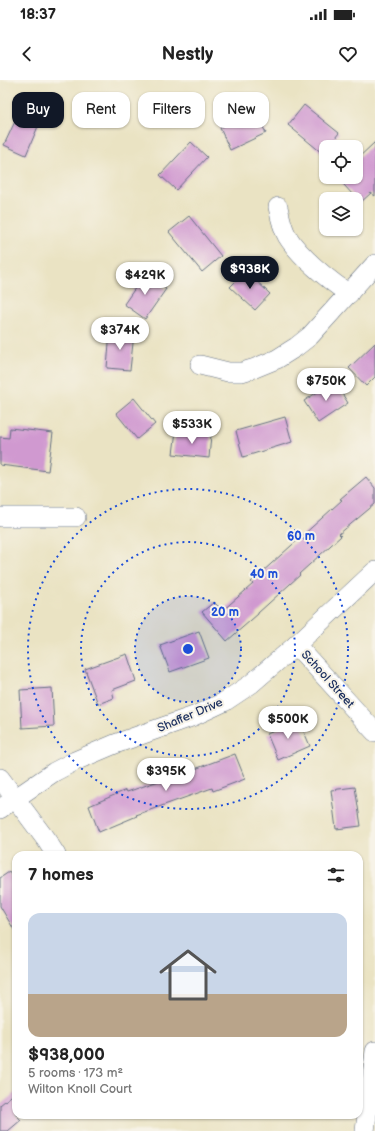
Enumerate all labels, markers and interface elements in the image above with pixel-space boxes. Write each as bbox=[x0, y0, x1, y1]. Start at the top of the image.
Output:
text: 18:37 bbox=[20, 5, 56, 24]
icon: back bbox=[16, 43, 38, 65]
icon: heart bbox=[337, 43, 359, 65]
text: Nestly bbox=[162, 44, 213, 65]
chip: Buy bbox=[12, 92, 64, 128]
chip: Rent bbox=[72, 92, 130, 128]
chip: Filters bbox=[138, 92, 205, 128]
chip: New bbox=[213, 92, 269, 128]
map controls bbox=[319, 140, 363, 236]
button: locate bbox=[319, 140, 363, 184]
button: layers bbox=[319, 192, 363, 236]
pin: $938K bbox=[222, 256, 278, 290]
text: $938K bbox=[230, 261, 270, 277]
pin: $429K bbox=[117, 262, 173, 296]
text: $429K bbox=[125, 267, 165, 283]
pin: $374K bbox=[92, 317, 148, 351]
text: $374K bbox=[100, 322, 140, 338]
pin: $750K bbox=[298, 368, 354, 402]
text: $750K bbox=[306, 373, 346, 389]
pin: $533K bbox=[164, 411, 220, 445]
text: $533K bbox=[172, 416, 212, 432]
text: 60 m bbox=[287, 529, 315, 544]
text: 40 m bbox=[250, 567, 278, 582]
text: 20 m bbox=[211, 605, 239, 620]
centre of rings bbox=[181, 642, 195, 656]
street label: School Street bbox=[298, 647, 358, 712]
street label: Shaffer Drive bbox=[155, 695, 225, 736]
pin: $500K bbox=[260, 706, 316, 740]
text: $500K bbox=[267, 711, 309, 727]
pin: $395K bbox=[138, 758, 194, 792]
text: $395K bbox=[146, 763, 186, 779]
icon: filters bbox=[325, 864, 347, 886]
text: 7 homes bbox=[28, 865, 94, 885]
icon: home bbox=[152, 939, 224, 1011]
text: $938,000 bbox=[28, 1045, 105, 1065]
text: 5 rooms · 173 m² bbox=[28, 1065, 123, 1081]
text: Wilton Knoll Court bbox=[28, 1081, 132, 1097]

